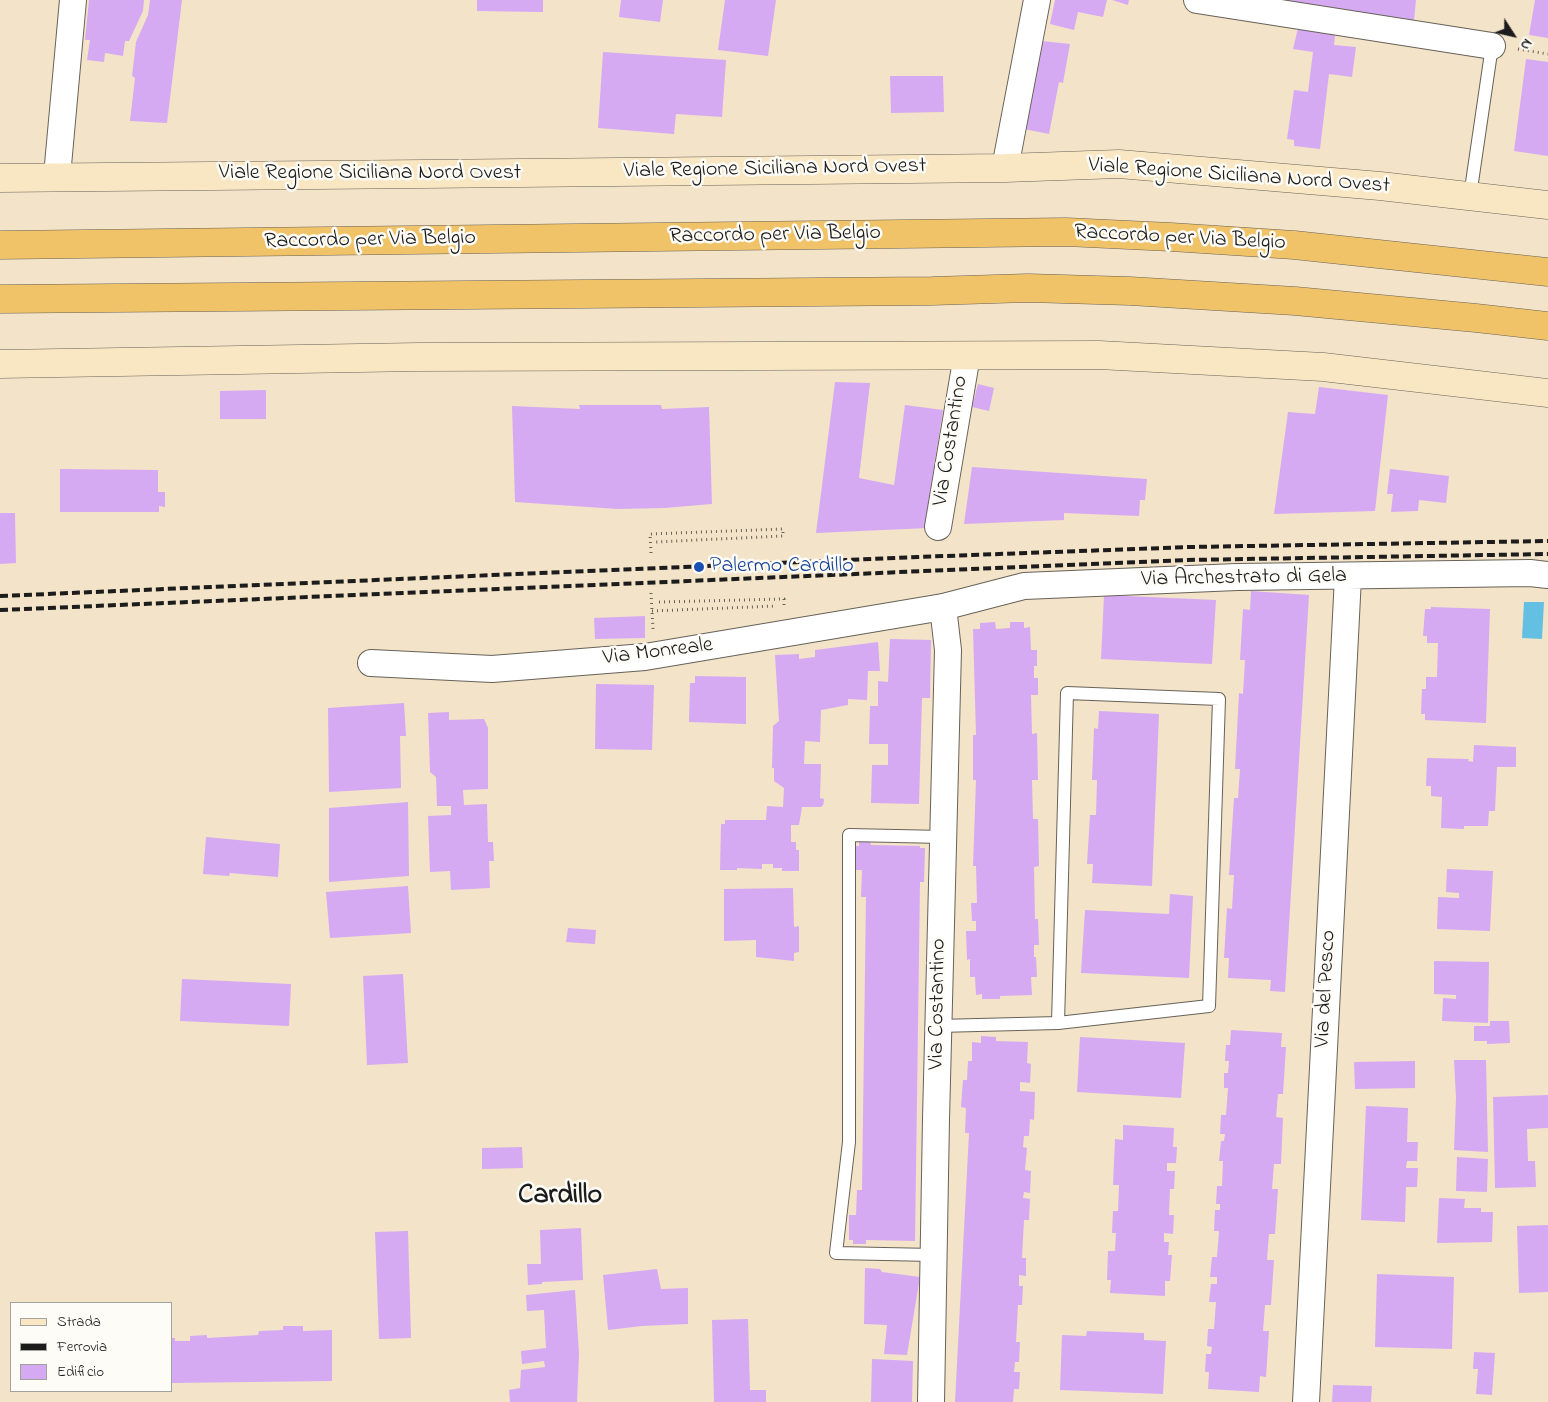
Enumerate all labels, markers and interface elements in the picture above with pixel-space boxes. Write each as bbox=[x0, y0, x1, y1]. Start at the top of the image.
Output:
north arrow bbox=[1488, 10, 1538, 60]
text: N bbox=[1514, 34, 1537, 54]
street label: Viale Regione Siciliana Nord Ovest bbox=[1087, 153, 1391, 201]
street label: Viale Regione Siciliana Nord Ovest bbox=[624, 154, 926, 186]
street label: Viale Regione Siciliana Nord Ovest bbox=[219, 161, 521, 187]
street label: Raccordo per Via Belgio bbox=[1074, 220, 1286, 258]
street label: Raccordo per Via Belgio bbox=[669, 221, 881, 251]
street label: Raccordo per Via Belgio bbox=[264, 226, 476, 256]
street label: Via Costantino bbox=[929, 374, 975, 508]
place label: Palermo Cardillo bbox=[710, 554, 854, 580]
marker: Palermo Cardillo bbox=[692, 560, 706, 574]
street label: Via Archestrato di Gela bbox=[1141, 564, 1347, 594]
street label: Via Monreale bbox=[602, 633, 714, 673]
street label: Via del Pesco bbox=[1311, 929, 1343, 1049]
street label: Via Costantino bbox=[925, 938, 953, 1070]
district label: Cardillo bbox=[518, 1180, 602, 1214]
legend bbox=[10, 1302, 172, 1392]
text: Strada bbox=[57, 1311, 101, 1333]
text: Ferrovia bbox=[57, 1336, 107, 1358]
text: Edificio bbox=[57, 1361, 104, 1383]

